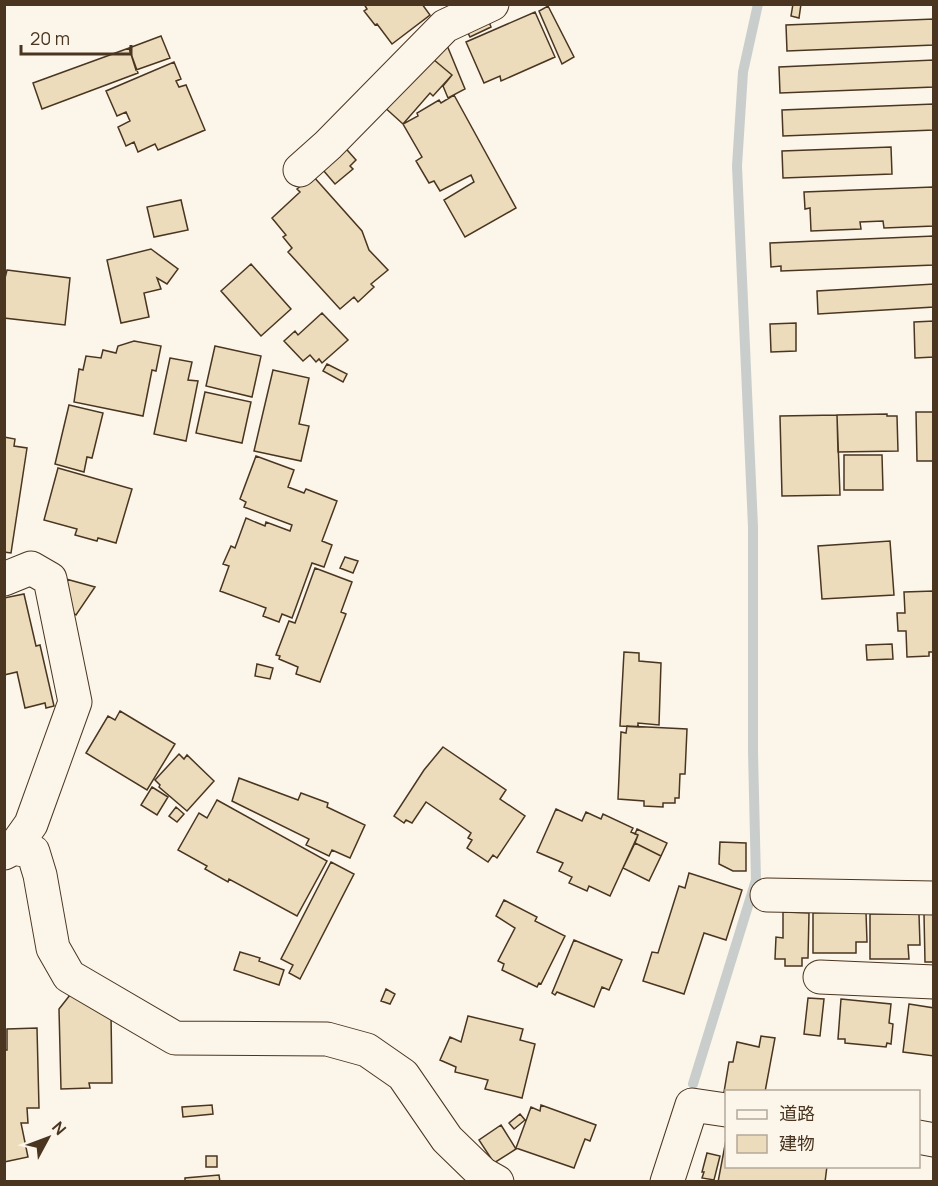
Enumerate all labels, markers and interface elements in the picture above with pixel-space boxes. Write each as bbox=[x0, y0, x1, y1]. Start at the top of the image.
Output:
scale bar bbox=[21, 18, 130, 56]
text: 20 m bbox=[30, 26, 70, 50]
legend bbox=[725, 1090, 920, 1168]
text: 道路 bbox=[779, 1101, 815, 1125]
north arrow bbox=[18, 1108, 78, 1168]
text: N bbox=[47, 1117, 71, 1140]
text: 建物 bbox=[779, 1131, 815, 1155]

